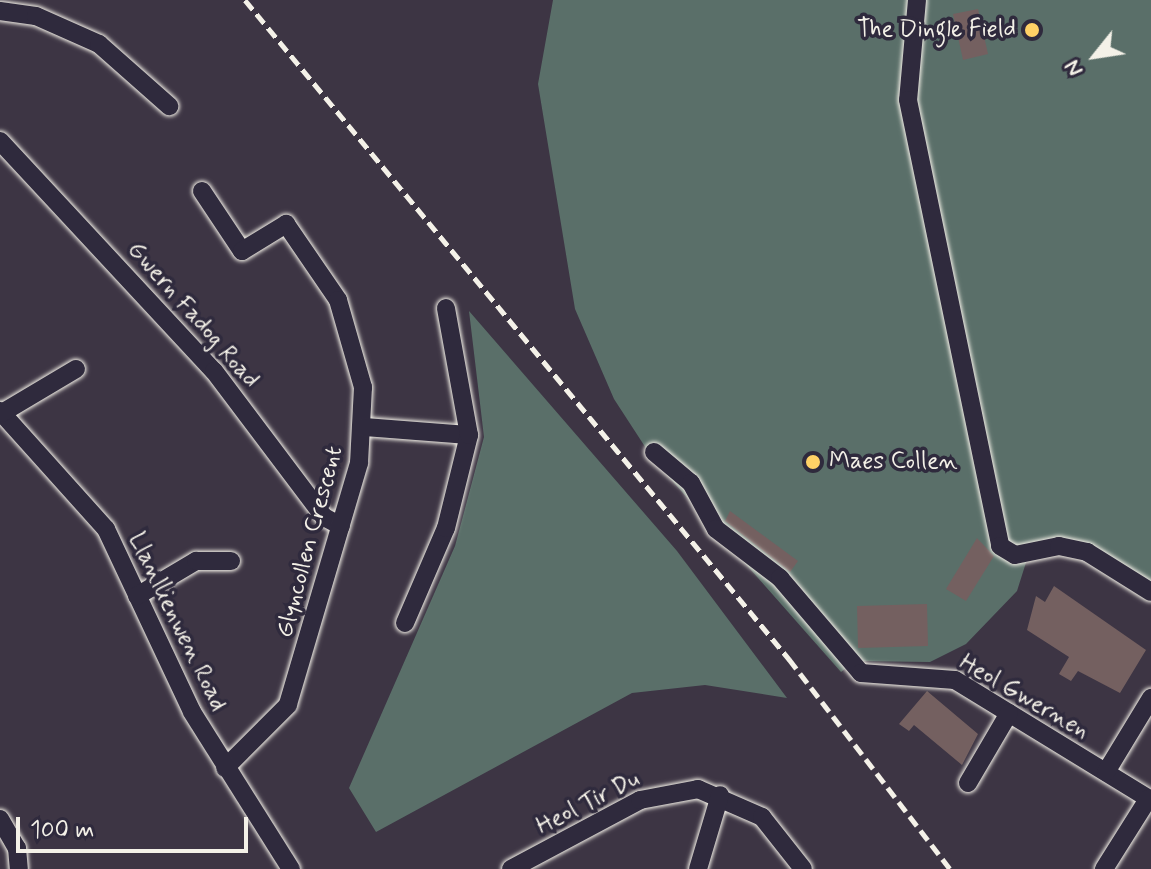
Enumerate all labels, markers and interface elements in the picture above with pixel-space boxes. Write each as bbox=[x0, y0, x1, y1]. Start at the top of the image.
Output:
place label: The Dingle Field bbox=[855, 16, 1016, 44]
north arrow bbox=[1055, 16, 1135, 96]
marker: The Dingle Field bbox=[1023, 21, 1041, 39]
text: N bbox=[1058, 55, 1090, 81]
street label: Gwern Fadog Road bbox=[122, 236, 264, 394]
street label: Glyncollen Crescent bbox=[270, 441, 350, 643]
place label: Maes Collen bbox=[829, 448, 952, 476]
marker: Maes Collen bbox=[804, 453, 822, 471]
street label: Llanllienwen Road bbox=[121, 528, 233, 716]
street label: Heol Gwernen bbox=[956, 650, 1092, 744]
street label: Heol Tir Du bbox=[533, 765, 643, 841]
scale bar bbox=[20, 801, 252, 851]
text: 100 m bbox=[30, 815, 94, 846]

